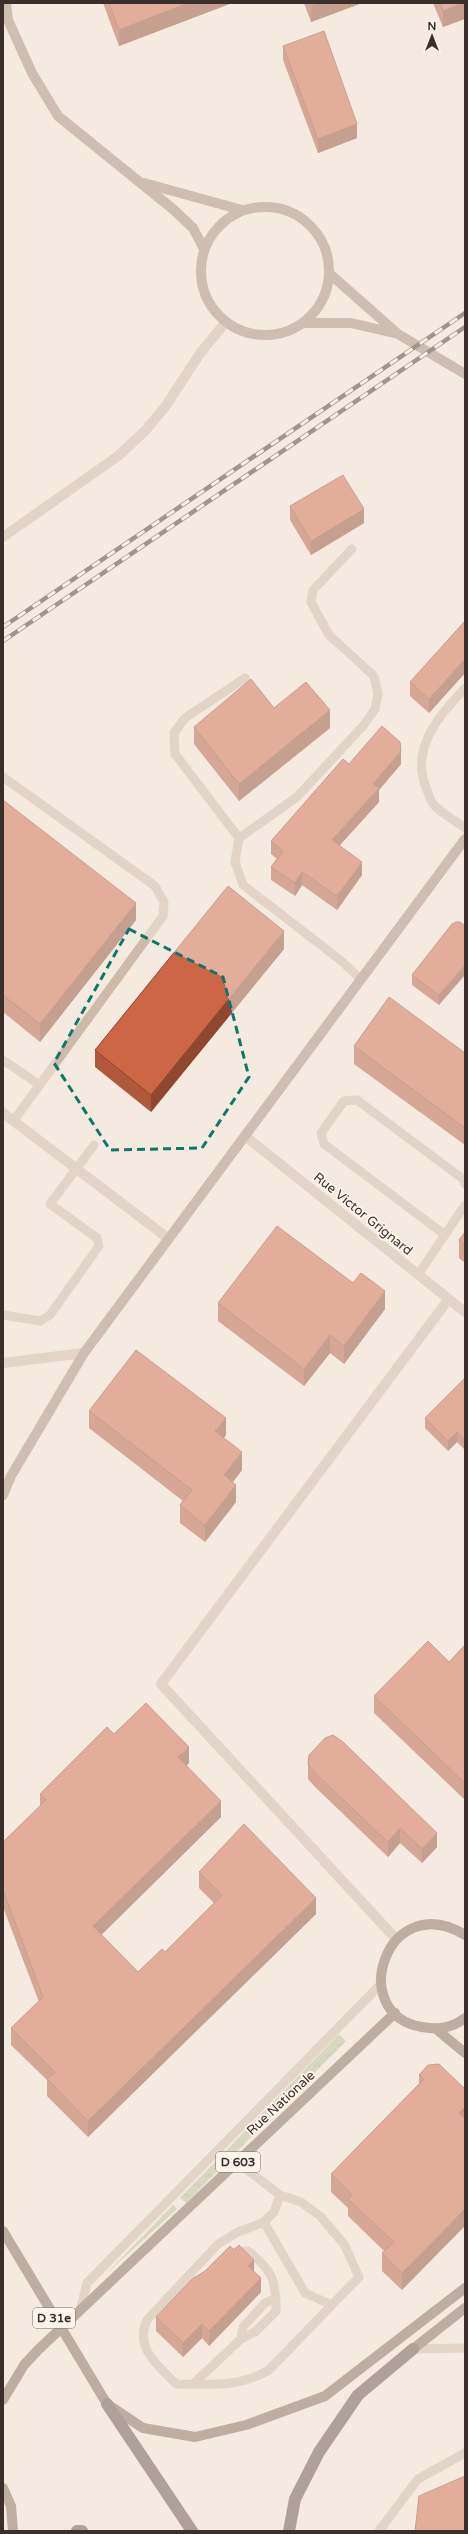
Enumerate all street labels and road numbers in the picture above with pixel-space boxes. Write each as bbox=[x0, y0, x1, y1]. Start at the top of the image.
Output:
street label: Rue Victor Grignard bbox=[310, 1169, 416, 1259]
street label: Rue Nationale bbox=[244, 2067, 318, 2139]
road number: D 603 bbox=[216, 2152, 260, 2172]
road number: D 31e bbox=[33, 2308, 75, 2328]

